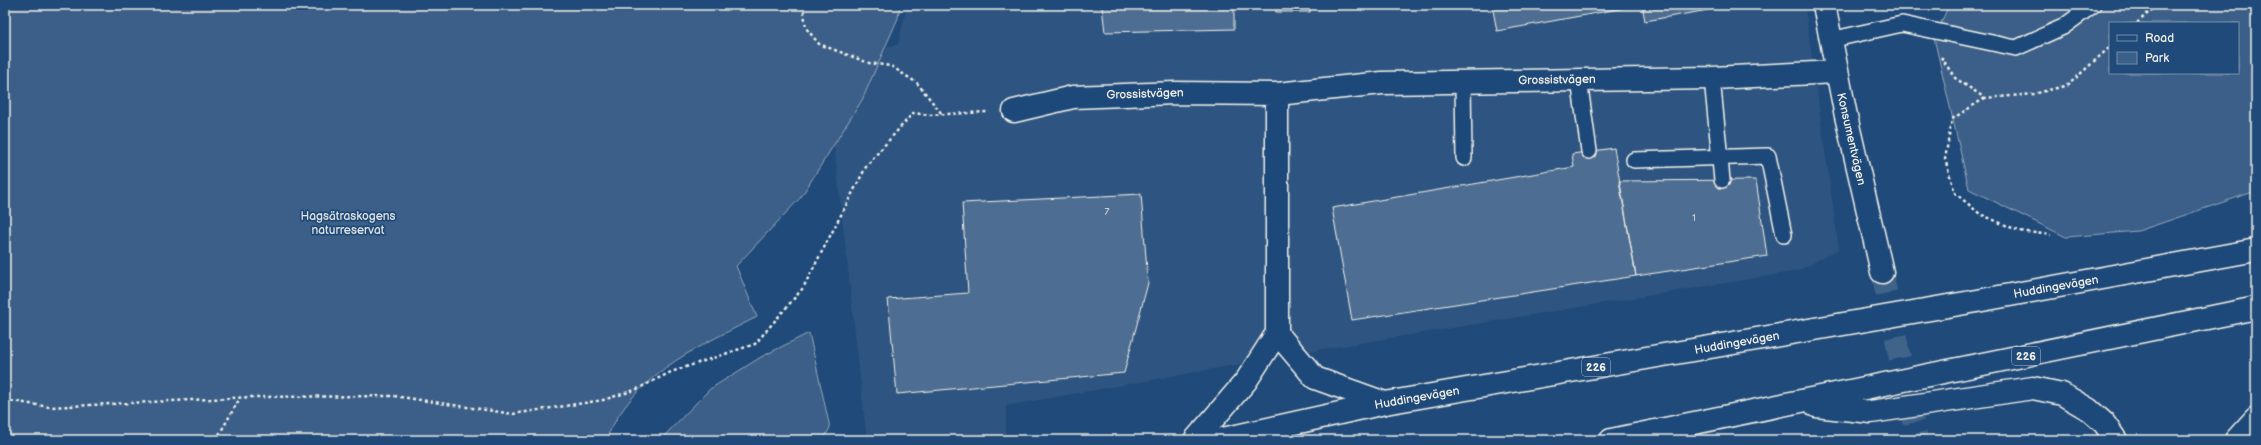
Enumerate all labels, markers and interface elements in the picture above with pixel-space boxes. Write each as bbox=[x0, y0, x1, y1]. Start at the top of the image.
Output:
legend bbox=[2109, 22, 2239, 74]
text: Road bbox=[2145, 31, 2174, 46]
text: Park bbox=[2145, 51, 2169, 66]
street label: Grossistvägen bbox=[1518, 72, 1596, 88]
street label: Grossistvägen bbox=[1106, 85, 1184, 103]
street label: Konsumentvägen bbox=[1833, 91, 1869, 187]
house number: 7 bbox=[1105, 206, 1110, 218]
park label: Hagsätraskogens naturreservat bbox=[301, 209, 396, 238]
house number: 1 bbox=[1692, 212, 1696, 224]
street label: Huddingevägen bbox=[2012, 272, 2100, 302]
street label: Huddingevägen bbox=[1693, 328, 1781, 358]
road number: 226 bbox=[2012, 347, 2040, 365]
road number: 226 bbox=[1582, 358, 1610, 376]
street label: Huddingevägen bbox=[1373, 383, 1461, 413]

